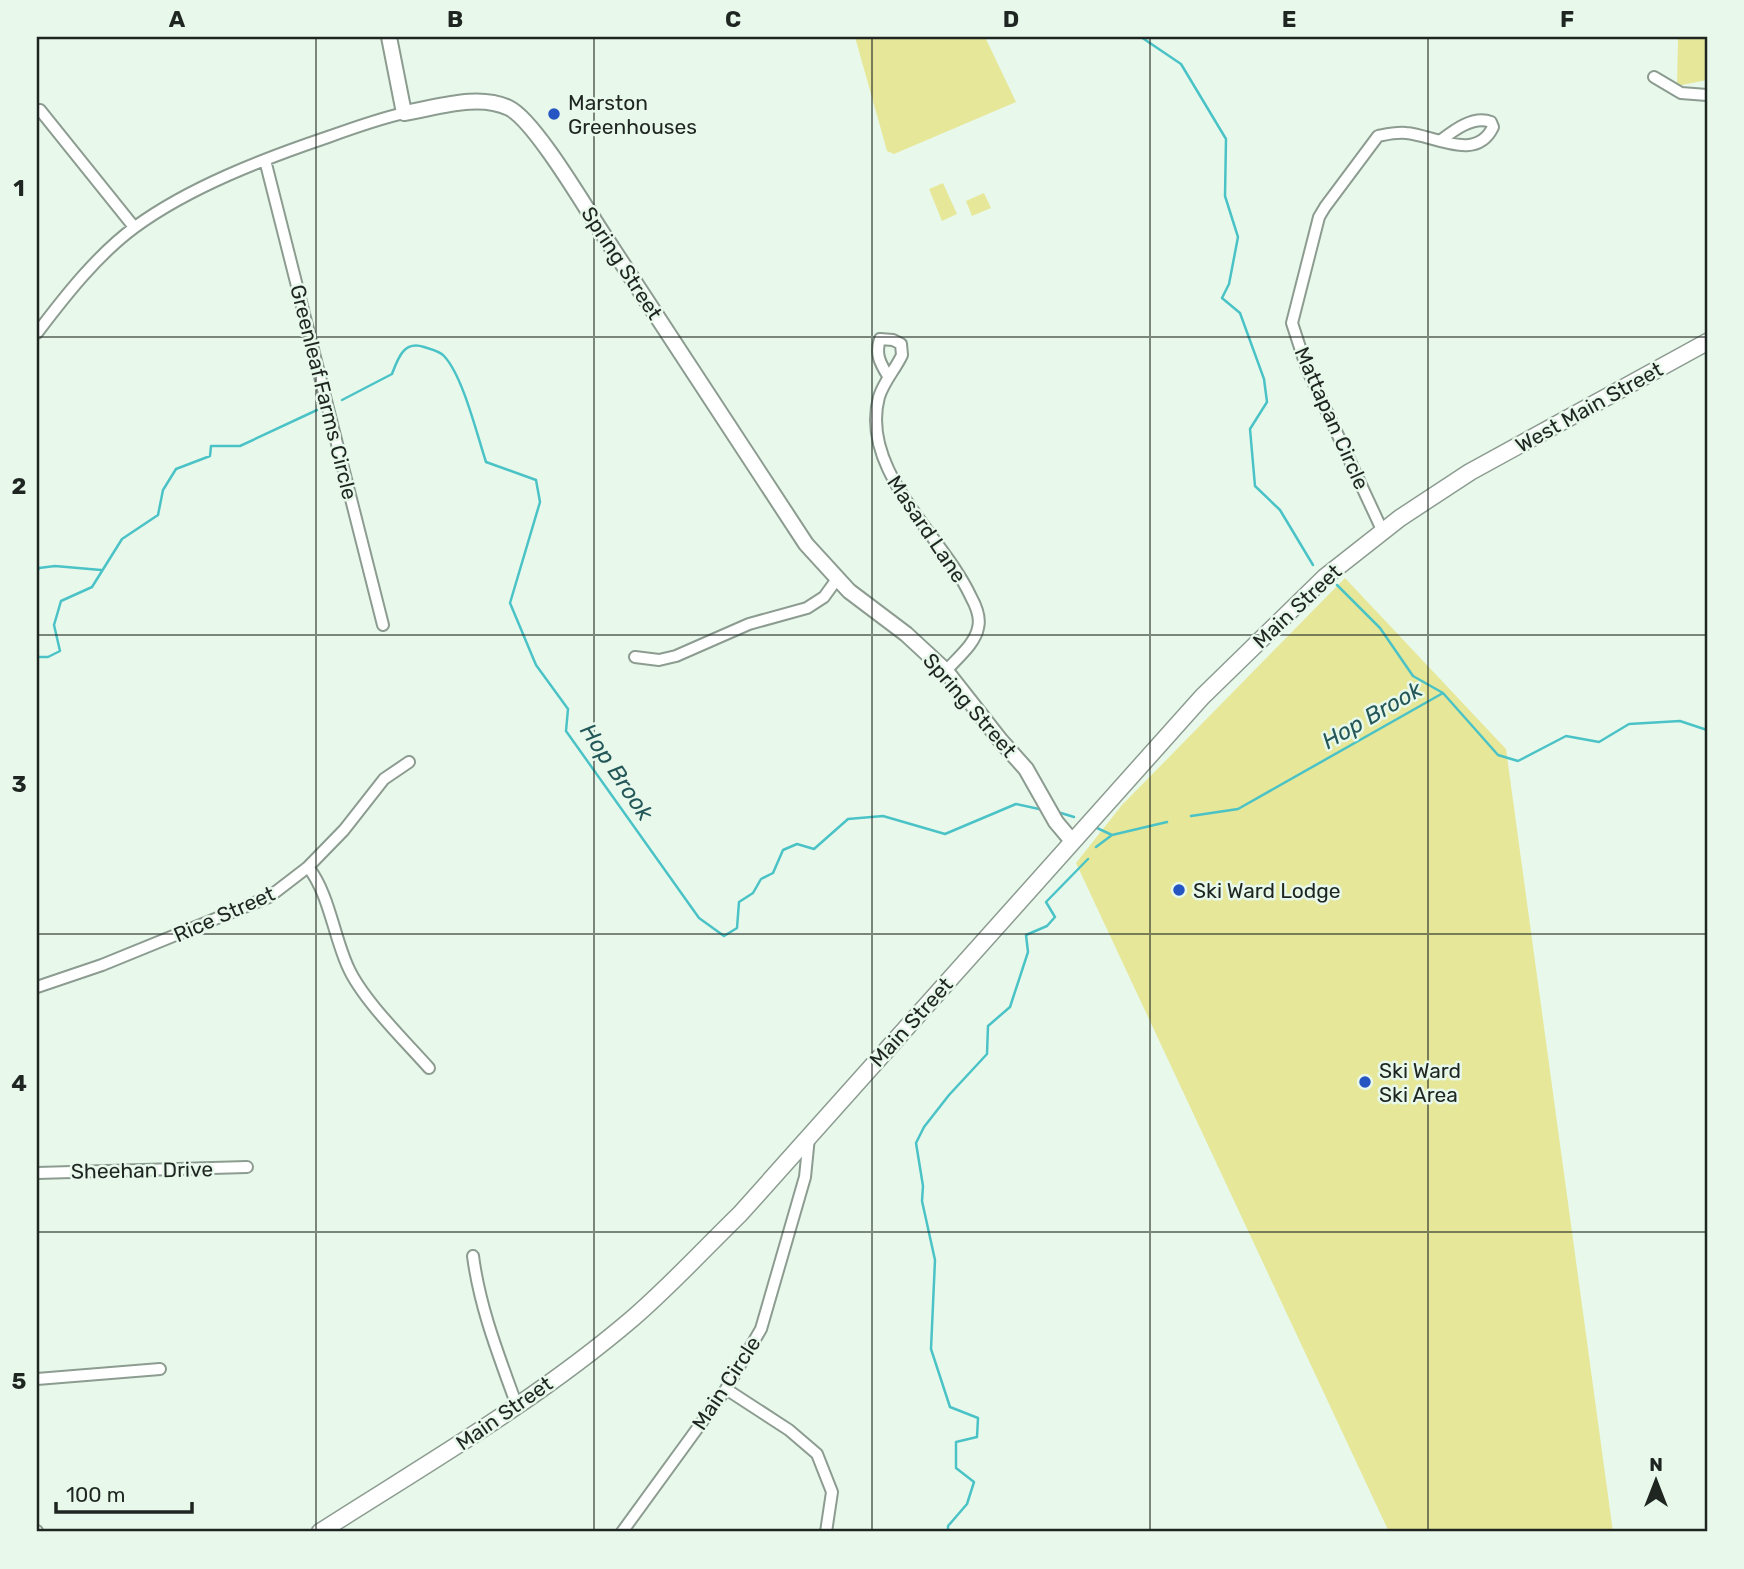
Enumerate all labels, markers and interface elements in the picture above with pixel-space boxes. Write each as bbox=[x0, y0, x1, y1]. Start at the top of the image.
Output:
text: A bbox=[169, 5, 186, 33]
text: B bbox=[447, 5, 463, 33]
text: C bbox=[725, 5, 741, 33]
text: D bbox=[1003, 5, 1019, 33]
text: E bbox=[1282, 5, 1296, 33]
text: F bbox=[1560, 5, 1574, 33]
place label: Marston Greenhouses bbox=[568, 90, 697, 139]
marker: Marston Greenhouses bbox=[546, 106, 562, 122]
text: 1 bbox=[13, 174, 25, 202]
street label: Spring Street bbox=[576, 202, 668, 324]
street label: Greenleaf Farms Circle bbox=[285, 282, 363, 502]
street label: Mattapan Circle bbox=[1289, 343, 1375, 493]
street label: West Main Street bbox=[1511, 356, 1667, 458]
street label: Masard Lane bbox=[882, 471, 972, 587]
text: 2 bbox=[12, 472, 26, 500]
street label: Main Street bbox=[1248, 559, 1346, 653]
street label: Spring Street bbox=[918, 648, 1022, 762]
water label: Hop Brook bbox=[1317, 675, 1428, 755]
water label: Hop Brook bbox=[574, 718, 660, 827]
text: 3 bbox=[11, 770, 27, 798]
place label: Ski Ward Lodge bbox=[1193, 878, 1341, 903]
street label: Rice Street bbox=[170, 881, 278, 947]
marker: Ski Ward Lodge bbox=[1171, 882, 1187, 898]
street label: Main Street bbox=[864, 972, 958, 1072]
place label: Ski Ward Ski Area bbox=[1379, 1058, 1461, 1107]
text: 4 bbox=[11, 1069, 27, 1097]
marker: Ski Ward Ski Area bbox=[1357, 1074, 1373, 1090]
street label: Sheehan Drive bbox=[71, 1156, 213, 1184]
street label: Main Circle bbox=[687, 1332, 765, 1434]
text: 5 bbox=[12, 1367, 27, 1395]
street label: Main Street bbox=[451, 1371, 557, 1455]
north arrow bbox=[1622, 1446, 1692, 1516]
text: N bbox=[1649, 1453, 1663, 1476]
scale bar bbox=[56, 1471, 192, 1515]
text: 100 m bbox=[66, 1482, 125, 1507]

